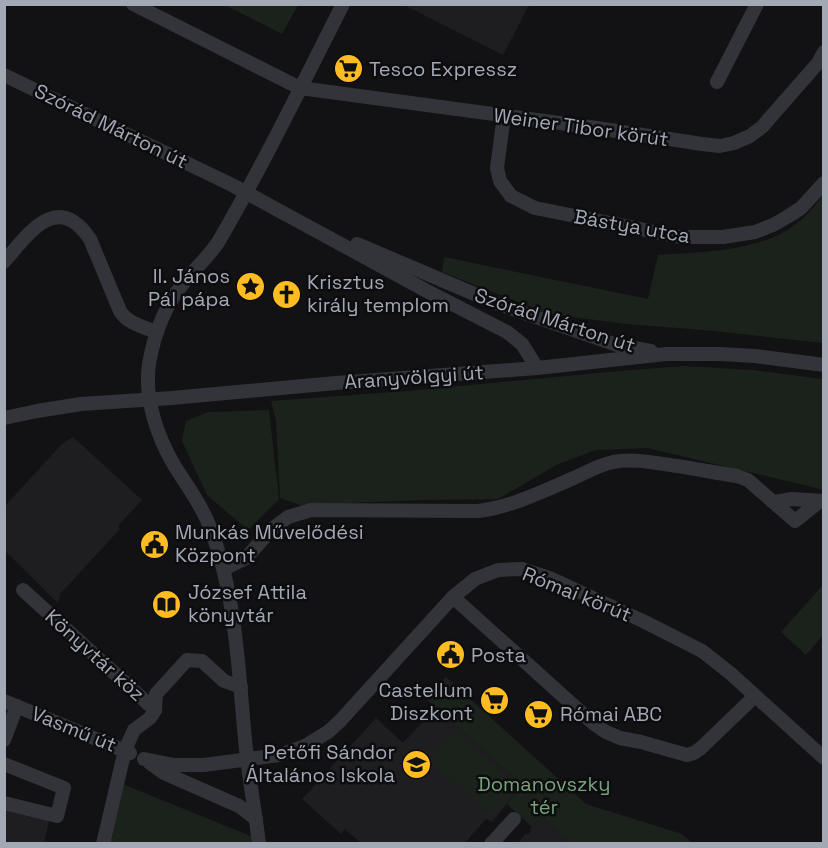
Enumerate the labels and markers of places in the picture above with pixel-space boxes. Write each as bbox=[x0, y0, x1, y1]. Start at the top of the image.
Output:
supermarket icon: Tesco Expressz bbox=[332, 53, 364, 85]
place label: Tesco Expressz bbox=[369, 56, 517, 82]
place label: II. János Pál pápa bbox=[148, 263, 230, 312]
place label: Krisztus király templom bbox=[307, 269, 449, 318]
place icon: II. János Pál pápa bbox=[235, 271, 267, 303]
church icon: Krisztus király templom bbox=[270, 278, 302, 310]
place label: Munkás Művelődési Központ bbox=[175, 519, 364, 568]
public building icon: Munkás Művelődési Központ bbox=[138, 528, 170, 560]
place label: József Attila könyvtár bbox=[188, 579, 307, 628]
library icon: József Attila könyvtár bbox=[151, 588, 183, 620]
public building icon: Posta bbox=[434, 639, 466, 671]
place label: Posta bbox=[471, 642, 526, 668]
place label: Castellum Diszkont bbox=[379, 677, 473, 726]
supermarket icon: Castellum Diszkont bbox=[478, 685, 510, 717]
supermarket icon: Római ABC bbox=[523, 698, 555, 730]
place label: Római ABC bbox=[560, 701, 662, 727]
place label: Petőfi Sándor Általános Iskola bbox=[246, 739, 395, 788]
school or university icon: Petőfi Sándor Általános Iskola bbox=[400, 748, 432, 780]

